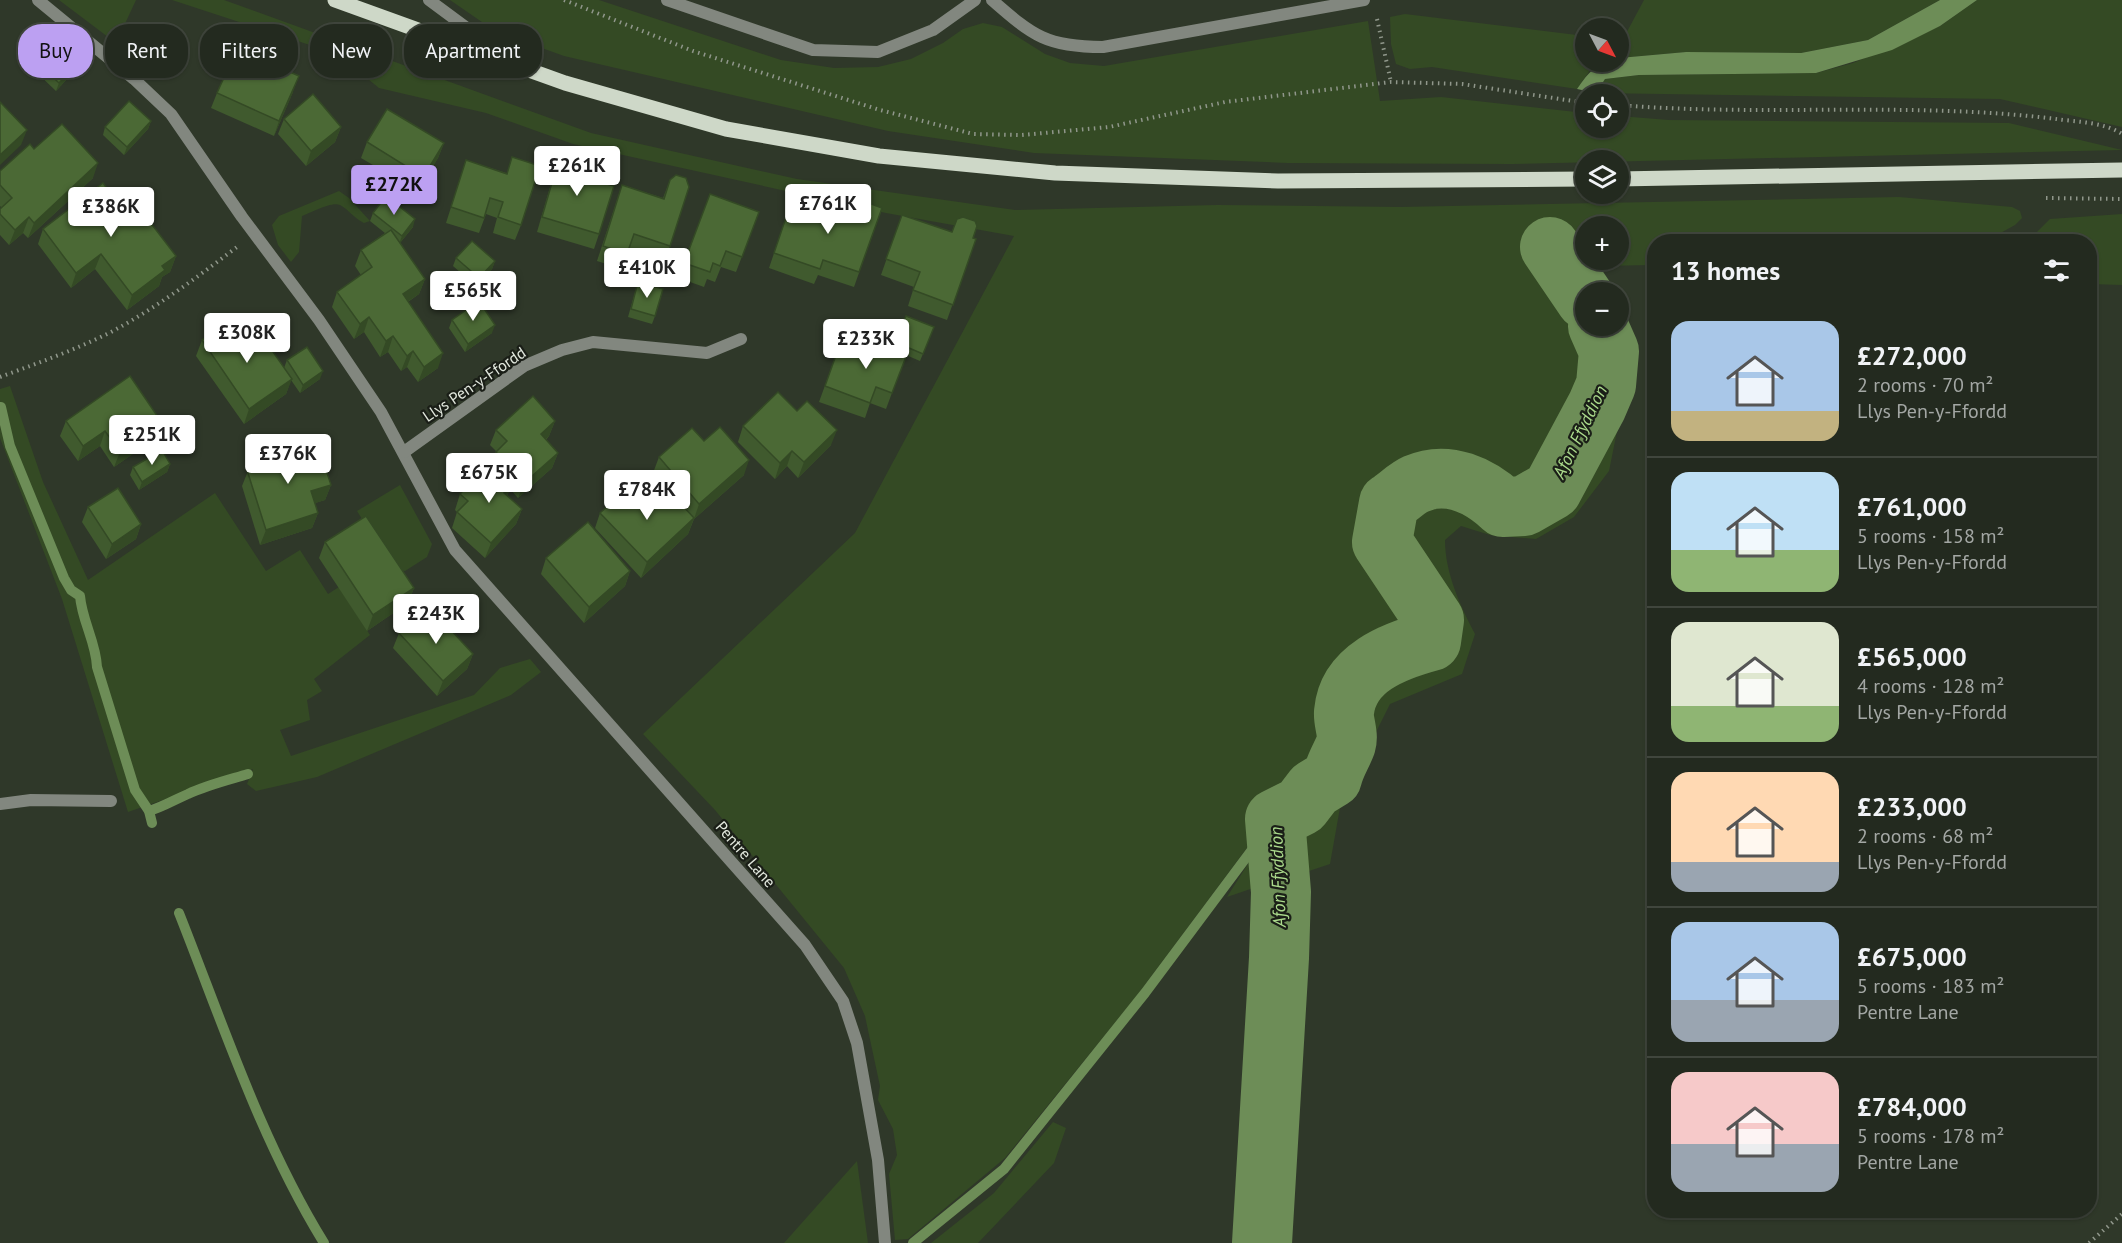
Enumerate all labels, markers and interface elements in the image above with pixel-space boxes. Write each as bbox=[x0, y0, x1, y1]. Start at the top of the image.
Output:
north arrow bbox=[1575, 18, 1629, 72]
map controls bbox=[1575, 18, 1629, 336]
chip: Buy bbox=[18, 24, 93, 78]
chip: Rent bbox=[105, 24, 188, 78]
chip: Filters bbox=[200, 24, 298, 78]
chip: New bbox=[310, 24, 392, 78]
chip: Apartment bbox=[404, 24, 542, 78]
button: locate bbox=[1575, 84, 1629, 138]
pin: £261K bbox=[535, 146, 619, 197]
button: layers bbox=[1575, 150, 1629, 204]
text: £261K bbox=[548, 152, 606, 178]
pin: £272K bbox=[352, 165, 436, 216]
text: £272K bbox=[365, 171, 423, 197]
pin: £761K bbox=[786, 184, 870, 235]
pin: £386K bbox=[69, 187, 153, 238]
text: £761K bbox=[799, 190, 857, 216]
text: £386K bbox=[82, 193, 140, 219]
button: + bbox=[1575, 216, 1629, 270]
pin: £410K bbox=[605, 248, 689, 299]
text: £410K bbox=[618, 254, 676, 280]
text: 13 homes bbox=[1671, 254, 1780, 287]
icon: filters bbox=[2040, 254, 2073, 287]
pin: £565K bbox=[431, 271, 515, 322]
text: £565K bbox=[444, 277, 502, 303]
button: − bbox=[1575, 282, 1629, 336]
pin: £308K bbox=[205, 313, 289, 364]
text: £308K bbox=[218, 319, 276, 345]
pin: £233K bbox=[824, 319, 908, 370]
text: £233K bbox=[837, 325, 895, 351]
text: £272,000 bbox=[1857, 339, 1967, 372]
street label: Llys Pen-y-Ffordd bbox=[419, 342, 529, 426]
icon: home bbox=[1719, 345, 1791, 417]
text: 2 rooms · 70 m² bbox=[1857, 372, 1993, 398]
water label: Afon Ffyddion bbox=[1547, 381, 1612, 483]
text: Llys Pen-y-Ffordd bbox=[1857, 398, 2007, 424]
pin: £251K bbox=[110, 415, 194, 466]
text: £251K bbox=[123, 421, 181, 447]
pin: £376K bbox=[246, 434, 330, 485]
text: £376K bbox=[259, 440, 317, 466]
pin: £675K bbox=[447, 453, 531, 504]
text: £675K bbox=[460, 459, 518, 485]
pin: £784K bbox=[605, 470, 689, 521]
text: £784K bbox=[618, 476, 676, 502]
text: £761,000 bbox=[1857, 490, 1967, 523]
icon: home bbox=[1719, 496, 1791, 568]
text: 5 rooms · 158 m² bbox=[1857, 523, 2004, 549]
text: Llys Pen-y-Ffordd bbox=[1857, 549, 2007, 575]
pin: £243K bbox=[394, 594, 478, 645]
text: £243K bbox=[407, 600, 465, 626]
text: £565,000 bbox=[1857, 640, 1967, 673]
icon: home bbox=[1719, 646, 1791, 718]
text: 4 rooms · 128 m² bbox=[1857, 673, 2004, 699]
text: Llys Pen-y-Ffordd bbox=[1857, 699, 2007, 725]
text: £233,000 bbox=[1857, 790, 1967, 823]
icon: home bbox=[1719, 796, 1791, 868]
street label: Pentre Lane bbox=[712, 817, 780, 891]
text: 2 rooms · 68 m² bbox=[1857, 823, 1993, 849]
water label: Afon Ffyddion bbox=[1264, 826, 1291, 929]
text: Llys Pen-y-Ffordd bbox=[1857, 849, 2007, 875]
text: £675,000 bbox=[1857, 940, 1967, 973]
icon: home bbox=[1719, 946, 1791, 1018]
text: 5 rooms · 183 m² bbox=[1857, 973, 2004, 999]
text: Pentre Lane bbox=[1857, 999, 1959, 1025]
text: £784,000 bbox=[1857, 1090, 1967, 1123]
icon: home bbox=[1719, 1096, 1791, 1168]
text: 5 rooms · 178 m² bbox=[1857, 1123, 2004, 1149]
text: Pentre Lane bbox=[1857, 1149, 1959, 1175]

